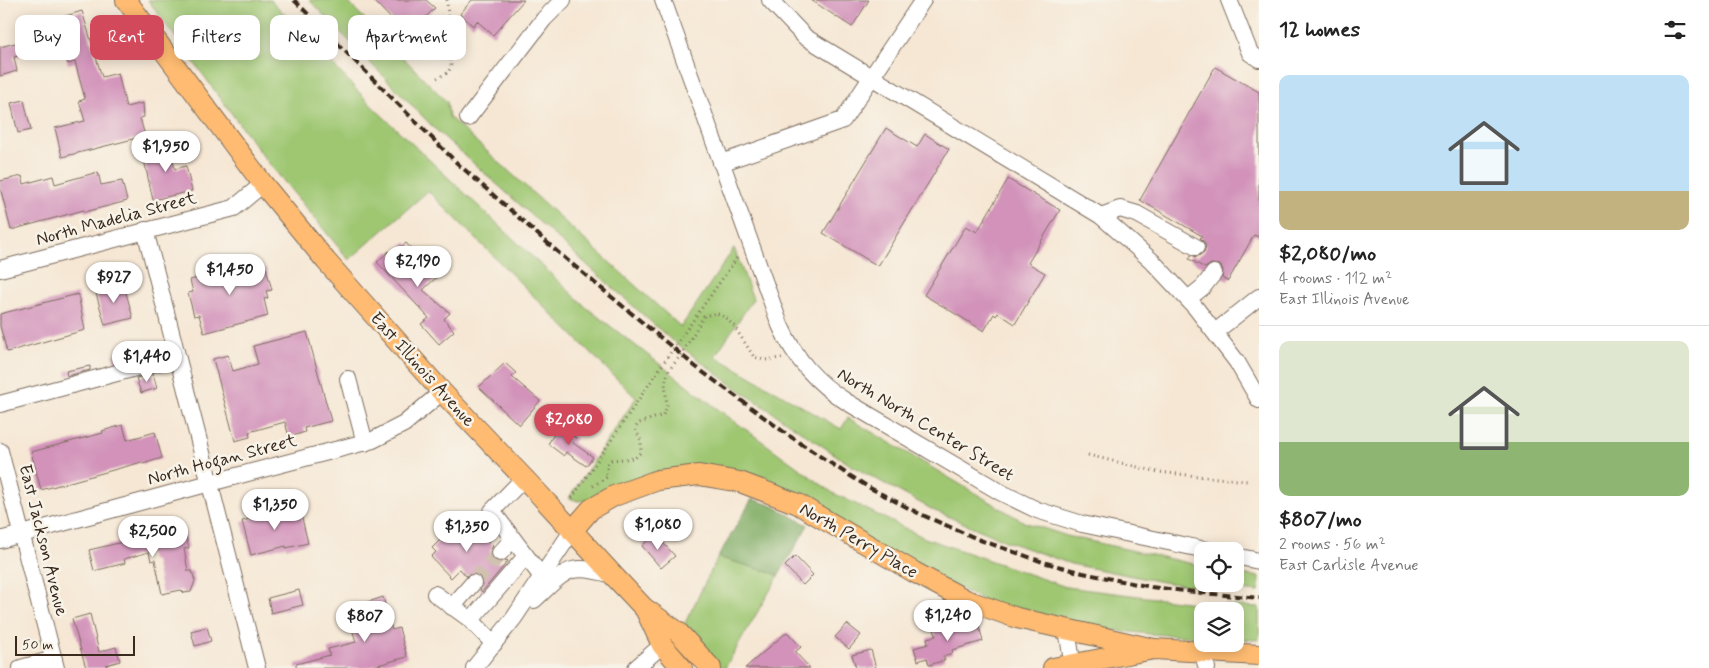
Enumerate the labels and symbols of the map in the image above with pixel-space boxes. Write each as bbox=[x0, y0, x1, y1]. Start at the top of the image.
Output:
pin: $1,950 bbox=[125, 130, 207, 173]
street label: North Madelia Street bbox=[33, 186, 199, 252]
pin: $2,190 bbox=[377, 246, 459, 288]
pin: $1,450 bbox=[189, 254, 271, 296]
pin: $927 bbox=[84, 262, 144, 304]
street label: East Illinois Avenue bbox=[364, 307, 480, 432]
pin: $1,440 bbox=[106, 340, 188, 383]
street label: North North Center Street bbox=[833, 362, 1019, 487]
pin: $2,080 bbox=[528, 404, 610, 446]
street label: North Hogan Street bbox=[145, 428, 301, 493]
street label: East Jackson Avenue bbox=[13, 462, 74, 619]
pin: $1,350 bbox=[234, 488, 316, 531]
street label: North Perry Place bbox=[795, 497, 922, 585]
pin: $1,080 bbox=[617, 508, 699, 551]
pin: $1,350 bbox=[426, 510, 508, 553]
pin: $2,500 bbox=[112, 516, 194, 558]
pin: $807 bbox=[335, 600, 395, 643]
pin: $1,240 bbox=[907, 600, 989, 642]
scale bar bbox=[15, 633, 135, 656]

